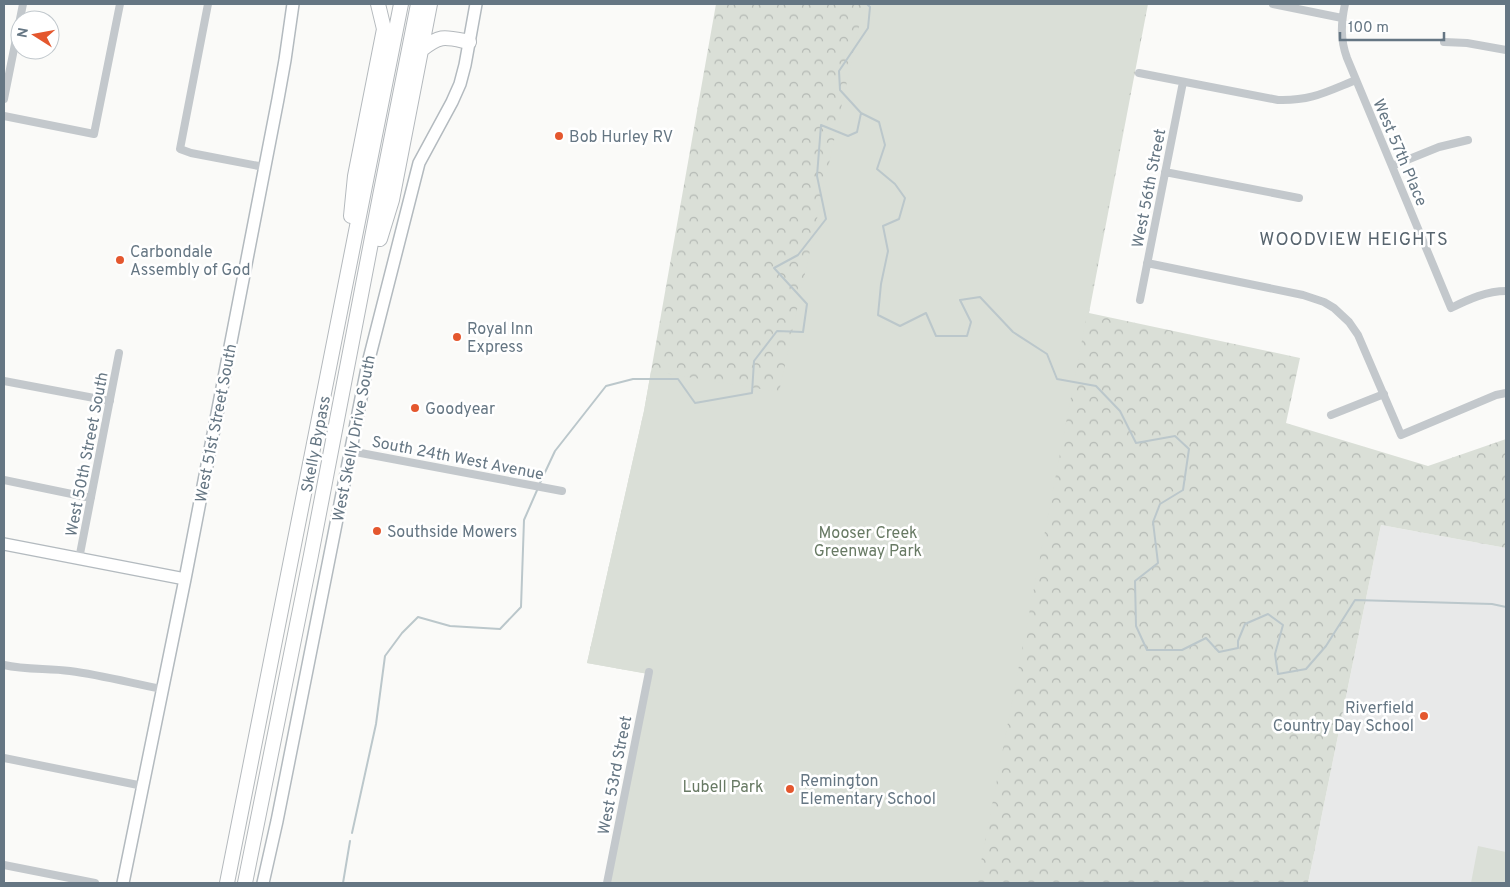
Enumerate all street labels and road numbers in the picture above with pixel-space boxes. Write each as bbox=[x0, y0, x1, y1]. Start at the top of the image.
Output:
street label: West 57th Place bbox=[1368, 96, 1431, 209]
street label: West 56th Street bbox=[1129, 127, 1171, 250]
street label: West 51st Street South bbox=[192, 342, 242, 504]
street label: West Skelly Drive South bbox=[329, 353, 381, 523]
street label: West 50th Street South bbox=[62, 370, 114, 538]
street label: Skelly Bypass bbox=[298, 394, 336, 494]
street label: South 24th West Avenue bbox=[370, 432, 545, 485]
street label: West 53rd Street bbox=[595, 714, 637, 837]

